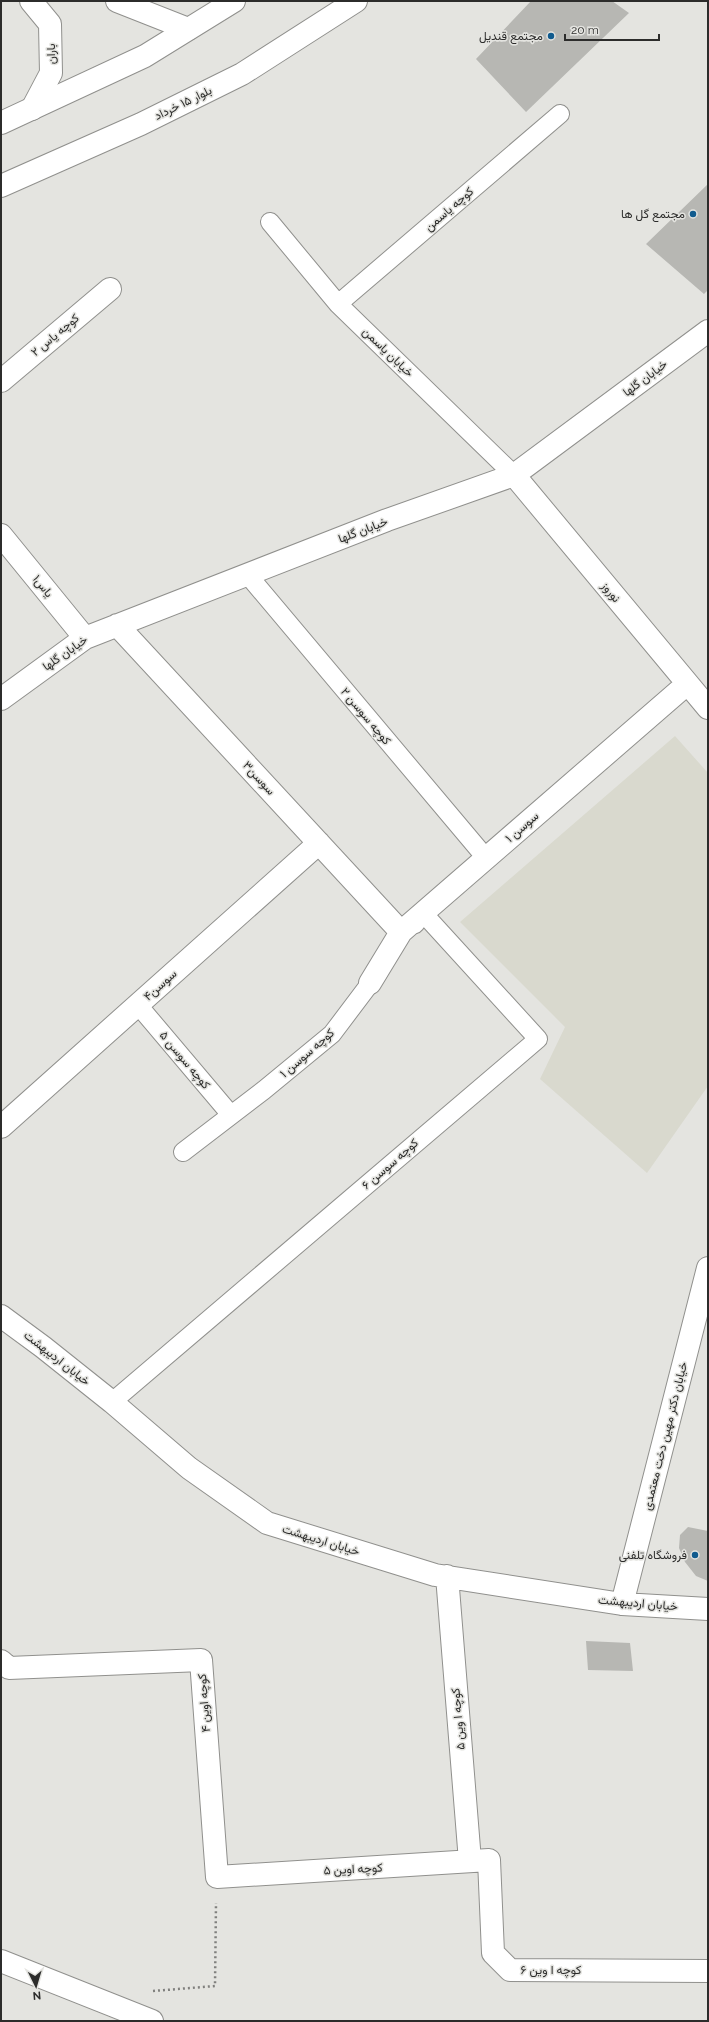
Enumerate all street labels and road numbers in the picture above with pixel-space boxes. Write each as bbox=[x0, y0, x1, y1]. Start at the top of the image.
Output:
street label: باران bbox=[44, 43, 59, 65]
street label: بلوار ۱۵ خرداد bbox=[152, 83, 214, 124]
street label: کوچه یاسمن bbox=[422, 184, 477, 235]
street label: کوچه یاس ۲ bbox=[28, 311, 83, 360]
street label: خیابان یاسمن bbox=[359, 324, 416, 380]
street label: خیابان گلها bbox=[620, 357, 670, 400]
street label: خیابان گلها bbox=[336, 514, 390, 547]
street label: یاس۱ bbox=[29, 572, 56, 601]
street label: نوروز bbox=[597, 578, 623, 606]
street label: خیابان گلها bbox=[40, 632, 91, 674]
street label: کوچه سوسن ۲ bbox=[337, 685, 394, 748]
street label: سوسن۳ bbox=[239, 758, 278, 798]
street label: سوسن ۱ bbox=[503, 809, 542, 846]
street label: سوسن۴ bbox=[141, 966, 180, 1004]
street label: کوچه سوسن ۱ bbox=[277, 1026, 338, 1081]
street label: کوچه سوسن ۵ bbox=[156, 1028, 213, 1092]
street label: کوچه سوسن ۶ bbox=[359, 1136, 422, 1193]
street label: خیابان اردیبهشت bbox=[20, 1328, 93, 1389]
street label: خیابان دکتر مهین دخت معتمدی bbox=[640, 1360, 691, 1512]
street label: خیابان اردیبهشت bbox=[280, 1522, 361, 1559]
street label: خیابان اردیبهشت bbox=[597, 1593, 679, 1614]
street label: کوچه اوین ۴ bbox=[195, 1673, 214, 1733]
street label: کوچه ا وین ۵ bbox=[448, 1687, 469, 1751]
street label: کوچه اوین ۵ bbox=[323, 1860, 383, 1879]
street label: کوچه ا وین ۶ bbox=[521, 1963, 581, 1978]

